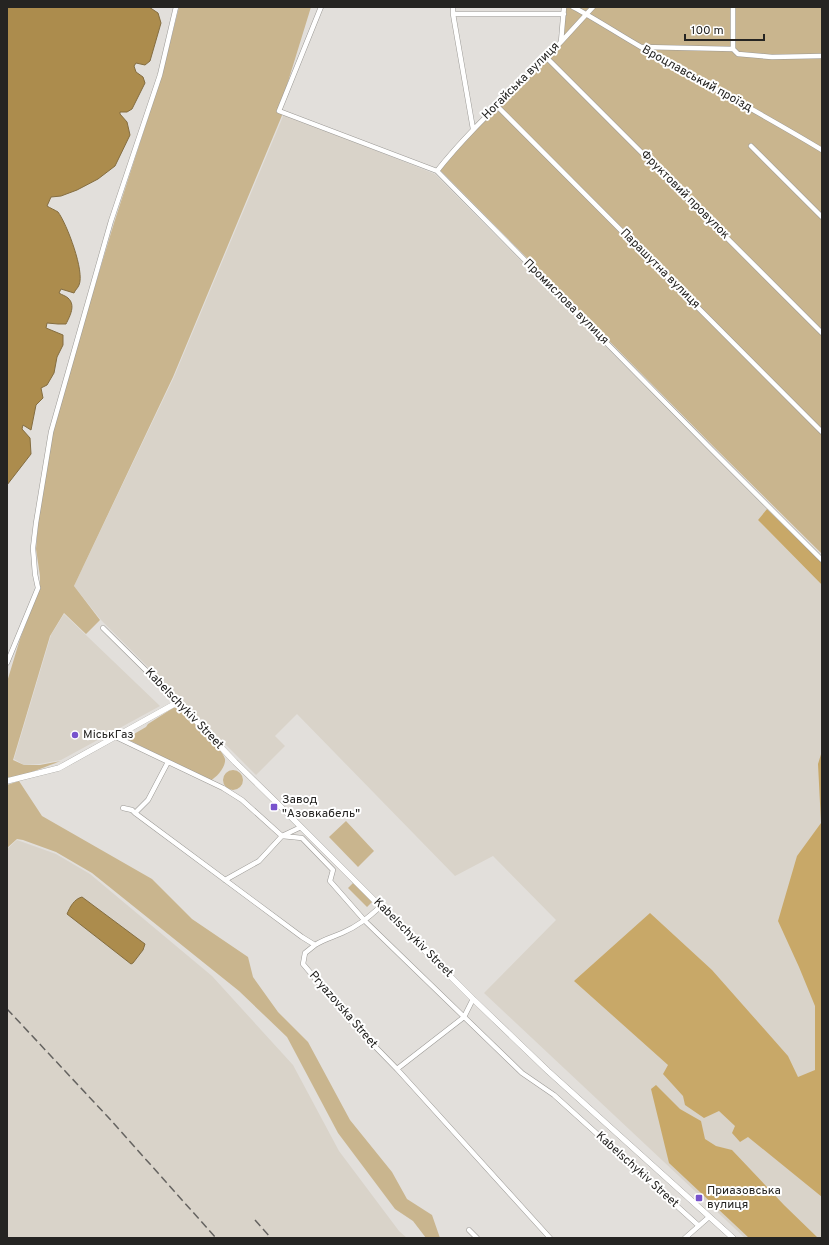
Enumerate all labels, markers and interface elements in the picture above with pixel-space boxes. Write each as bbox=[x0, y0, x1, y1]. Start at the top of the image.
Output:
scale bar bbox=[685, 16, 764, 42]
text: 100 m bbox=[691, 23, 724, 39]
street label: Ногайська вулиця bbox=[479, 39, 563, 123]
street label: Вроцлавський проїзд bbox=[639, 42, 755, 116]
street label: Фруктовий провулок bbox=[637, 147, 733, 243]
street label: Парашутна вулиця bbox=[616, 225, 704, 313]
street label: Промислова вулиця bbox=[520, 256, 612, 348]
street label: Kabelschykiv Street bbox=[141, 665, 227, 753]
place label: МіськГаз bbox=[83, 727, 134, 743]
marker: МіськГаз bbox=[70, 730, 80, 740]
place label: Завод "Азовкабель" bbox=[282, 792, 360, 822]
marker: Завод "Азовкабель" bbox=[269, 802, 279, 812]
street label: Kabelschykiv Street bbox=[370, 895, 456, 981]
street label: Pryazovska Street bbox=[305, 968, 381, 1052]
street label: Kabelschykiv Street bbox=[592, 1128, 682, 1212]
place label: Приазовська вулиця bbox=[707, 1183, 781, 1213]
marker: Приазовська вулиця bbox=[694, 1193, 704, 1203]

